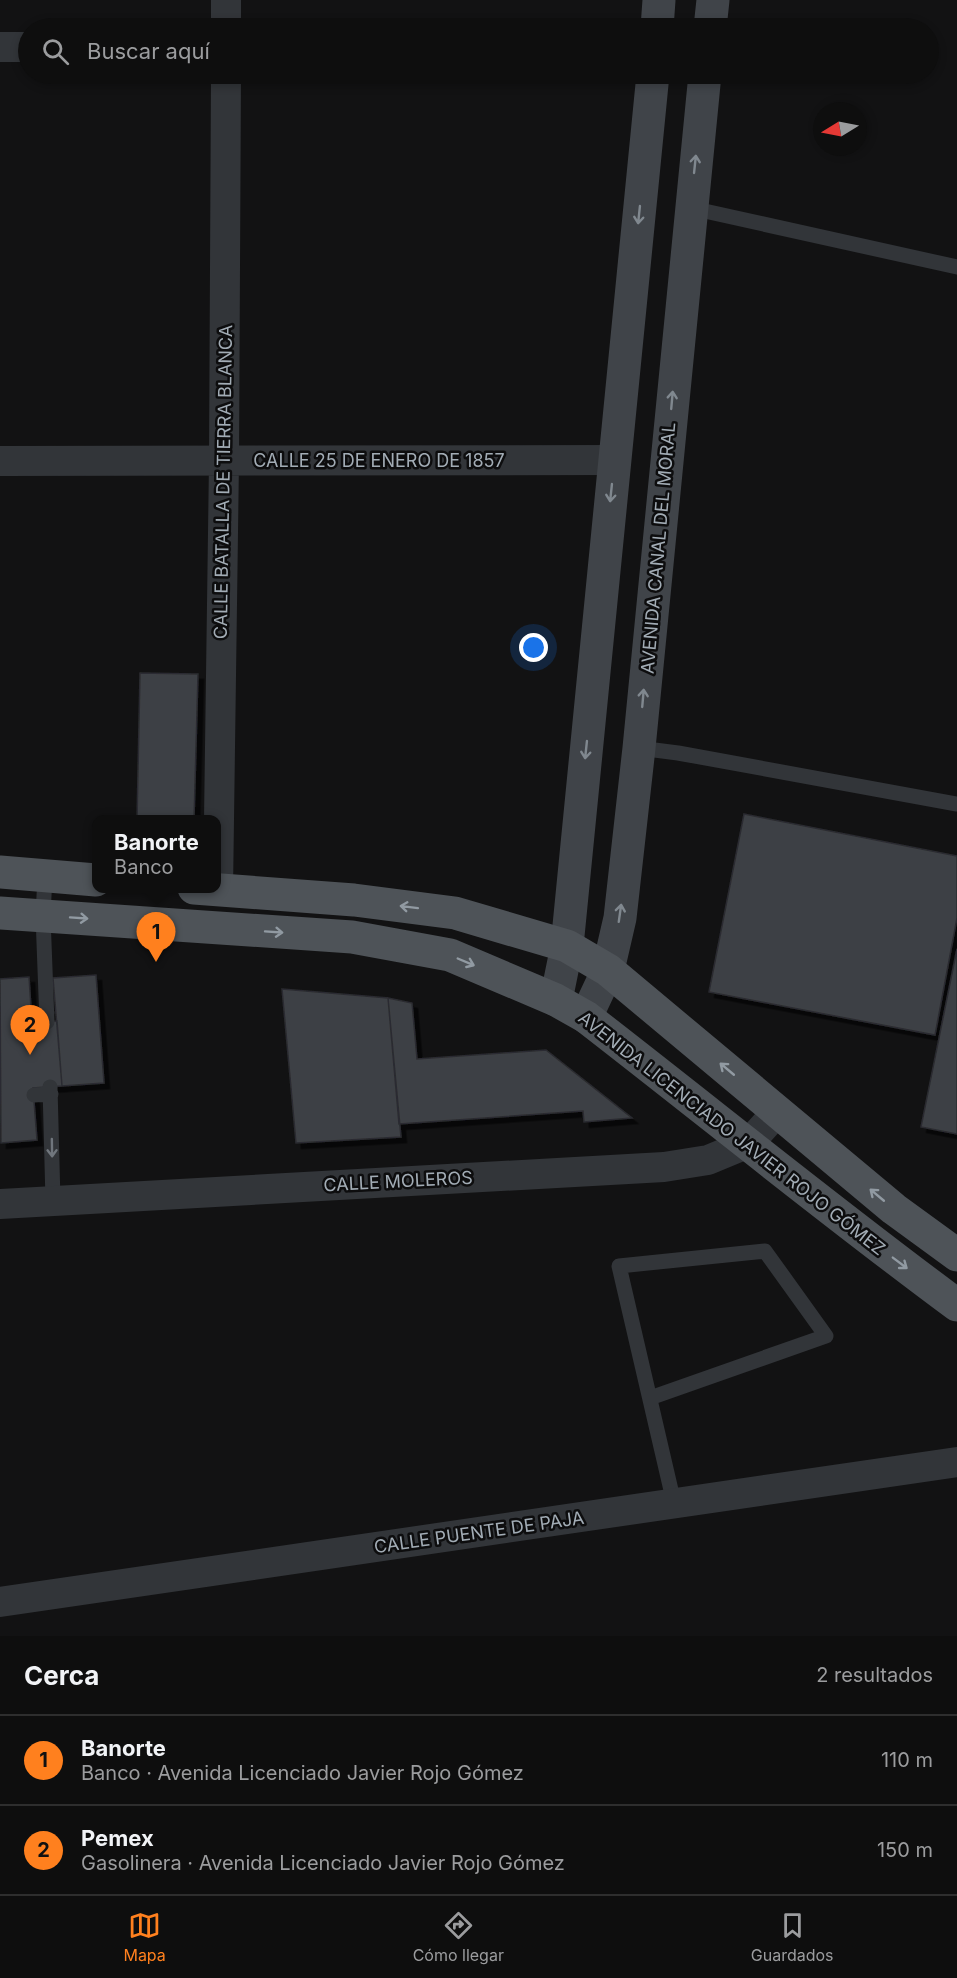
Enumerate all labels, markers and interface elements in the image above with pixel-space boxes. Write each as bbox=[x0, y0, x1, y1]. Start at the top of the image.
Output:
search box bbox=[18, 18, 939, 84]
icon: search bbox=[39, 35, 72, 68]
text: Buscar aquí bbox=[87, 38, 210, 64]
north arrow bbox=[813, 102, 867, 156]
one-way arrow bbox=[690, 154, 701, 174]
one-way arrow bbox=[633, 205, 644, 225]
street label: CALLE BATALLA DE TIERRA BLANCA bbox=[210, 325, 236, 639]
one-way arrow bbox=[667, 390, 678, 410]
street label: AVENIDA CANAL DEL MORAL bbox=[637, 421, 679, 675]
street label: CALLE 25 DE ENERO DE 1857 bbox=[253, 450, 505, 471]
one-way arrow bbox=[605, 482, 616, 502]
your location bbox=[519, 633, 548, 662]
one-way arrow bbox=[638, 689, 649, 709]
one-way arrow bbox=[580, 739, 591, 759]
popup bbox=[92, 815, 221, 893]
text: Banorte bbox=[114, 829, 199, 855]
text: Banco bbox=[114, 855, 174, 879]
one-way arrow bbox=[399, 902, 419, 913]
one-way arrow bbox=[615, 904, 626, 924]
pin: 1 bbox=[136, 912, 176, 962]
one-way arrow bbox=[69, 913, 89, 924]
one-way arrow bbox=[263, 927, 283, 938]
one-way arrow bbox=[456, 957, 474, 968]
pin: 2 bbox=[10, 1006, 50, 1055]
street label: AVENIDA LICENCIADO JAVIER ROJO GÓMEZ bbox=[575, 1006, 890, 1259]
one-way arrow bbox=[720, 1063, 736, 1076]
one-way arrow bbox=[46, 1137, 58, 1157]
street label: CALLE MOLEROS bbox=[323, 1167, 473, 1195]
one-way arrow bbox=[869, 1188, 885, 1201]
one-way arrow bbox=[891, 1256, 907, 1269]
street label: CALLE PUENTE DE PAJA bbox=[373, 1507, 585, 1557]
text: Cerca bbox=[24, 1660, 99, 1691]
text: 2 resultados bbox=[816, 1663, 933, 1687]
text: Banorte bbox=[81, 1735, 166, 1761]
text: 1 bbox=[39, 1748, 48, 1772]
text: 110 m bbox=[881, 1748, 933, 1772]
text: Banco · Avenida Licenciado Javier Rojo Gómez bbox=[81, 1761, 524, 1785]
text: Pemex bbox=[81, 1825, 154, 1851]
text: 2 bbox=[37, 1838, 50, 1862]
text: 150 m bbox=[877, 1838, 933, 1862]
text: Gasolinera · Avenida Licenciado Javier Rojo Gómez bbox=[81, 1851, 565, 1875]
tab: Mapa bbox=[123, 1909, 166, 1965]
tab: Cómo llegar bbox=[413, 1909, 504, 1965]
tab: Guardados bbox=[751, 1909, 834, 1965]

